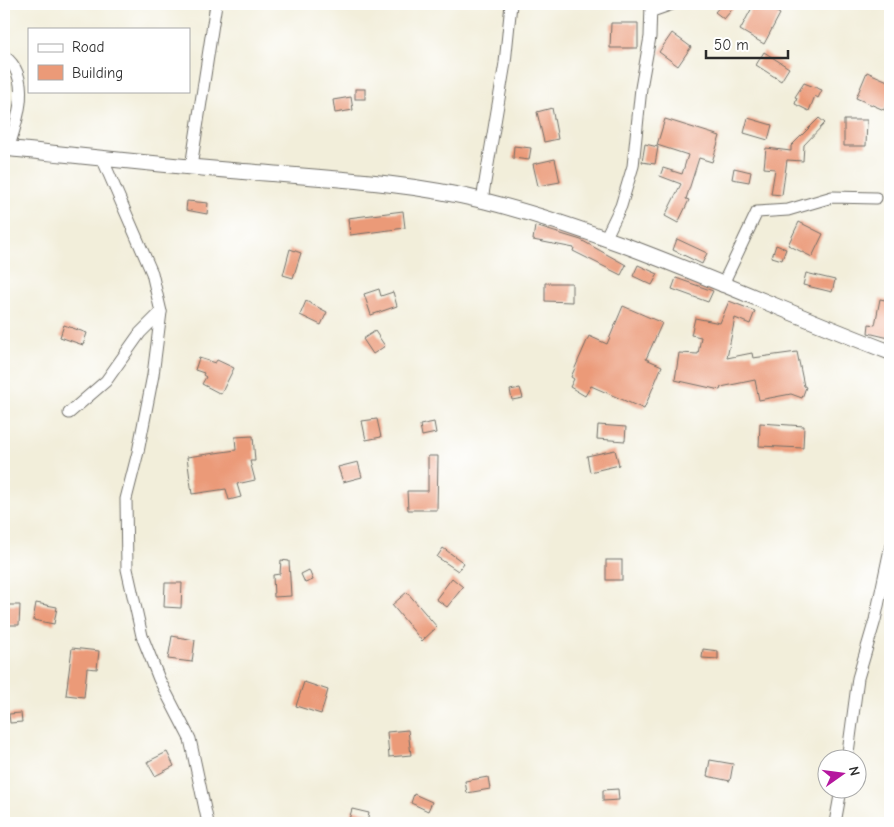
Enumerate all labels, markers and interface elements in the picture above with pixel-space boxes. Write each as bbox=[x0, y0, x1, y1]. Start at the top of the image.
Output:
legend bbox=[28, 28, 190, 92]
scale bar bbox=[706, 28, 789, 60]
text: 50 m bbox=[714, 36, 749, 54]
text: Road bbox=[72, 38, 104, 56]
text: Building bbox=[72, 64, 123, 82]
north arrow bbox=[816, 750, 866, 800]
text: N bbox=[845, 764, 863, 777]

